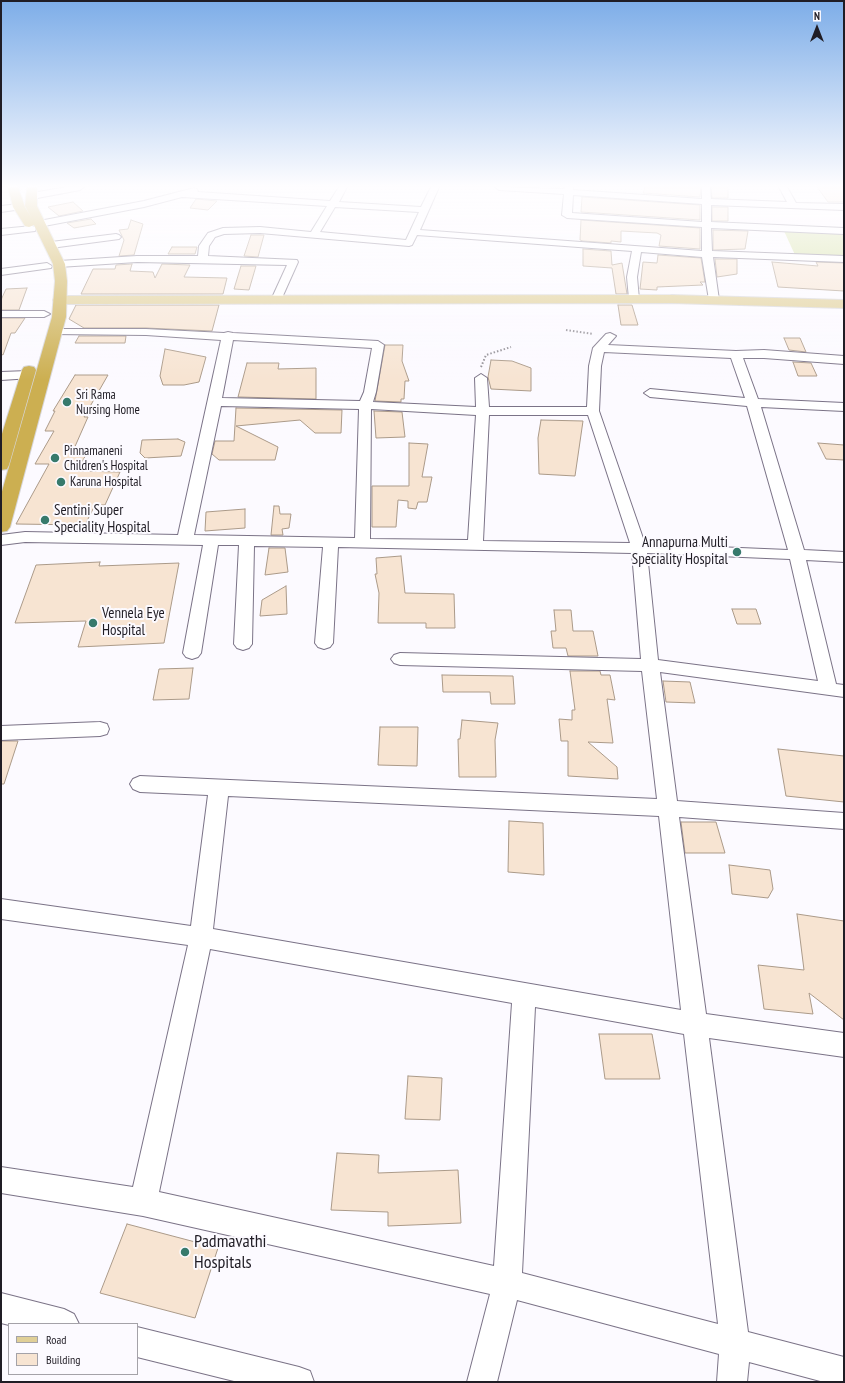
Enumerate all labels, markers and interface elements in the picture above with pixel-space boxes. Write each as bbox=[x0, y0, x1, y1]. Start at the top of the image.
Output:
north arrow bbox=[797, 8, 837, 48]
text: N bbox=[814, 9, 820, 23]
place label: Sri Rama Nursing Home bbox=[76, 387, 140, 418]
marker: Sri Rama Nursing Home bbox=[61, 396, 73, 408]
place label: Pinnamaneni Children's Hospital bbox=[64, 443, 148, 474]
marker: Pinnamaneni Children's Hospital bbox=[49, 452, 61, 464]
place label: Karuna Hospital bbox=[70, 474, 141, 490]
marker: Karuna Hospital bbox=[55, 476, 67, 488]
place label: Sentini Super Speciality Hospital bbox=[54, 502, 150, 537]
marker: Sentini Super Speciality Hospital bbox=[39, 514, 51, 526]
place label: Annapurna Multi Speciality Hospital bbox=[632, 534, 728, 569]
marker: Annapurna Multi Speciality Hospital bbox=[731, 546, 743, 558]
place label: Vennela Eye Hospital bbox=[102, 605, 165, 640]
marker: Vennela Eye Hospital bbox=[87, 617, 99, 629]
place label: Padmavathi Hospitals bbox=[194, 1231, 267, 1274]
marker: Padmavathi Hospitals bbox=[179, 1246, 191, 1258]
legend bbox=[8, 1323, 138, 1375]
text: Road bbox=[46, 1332, 66, 1347]
text: Building bbox=[46, 1352, 81, 1367]

